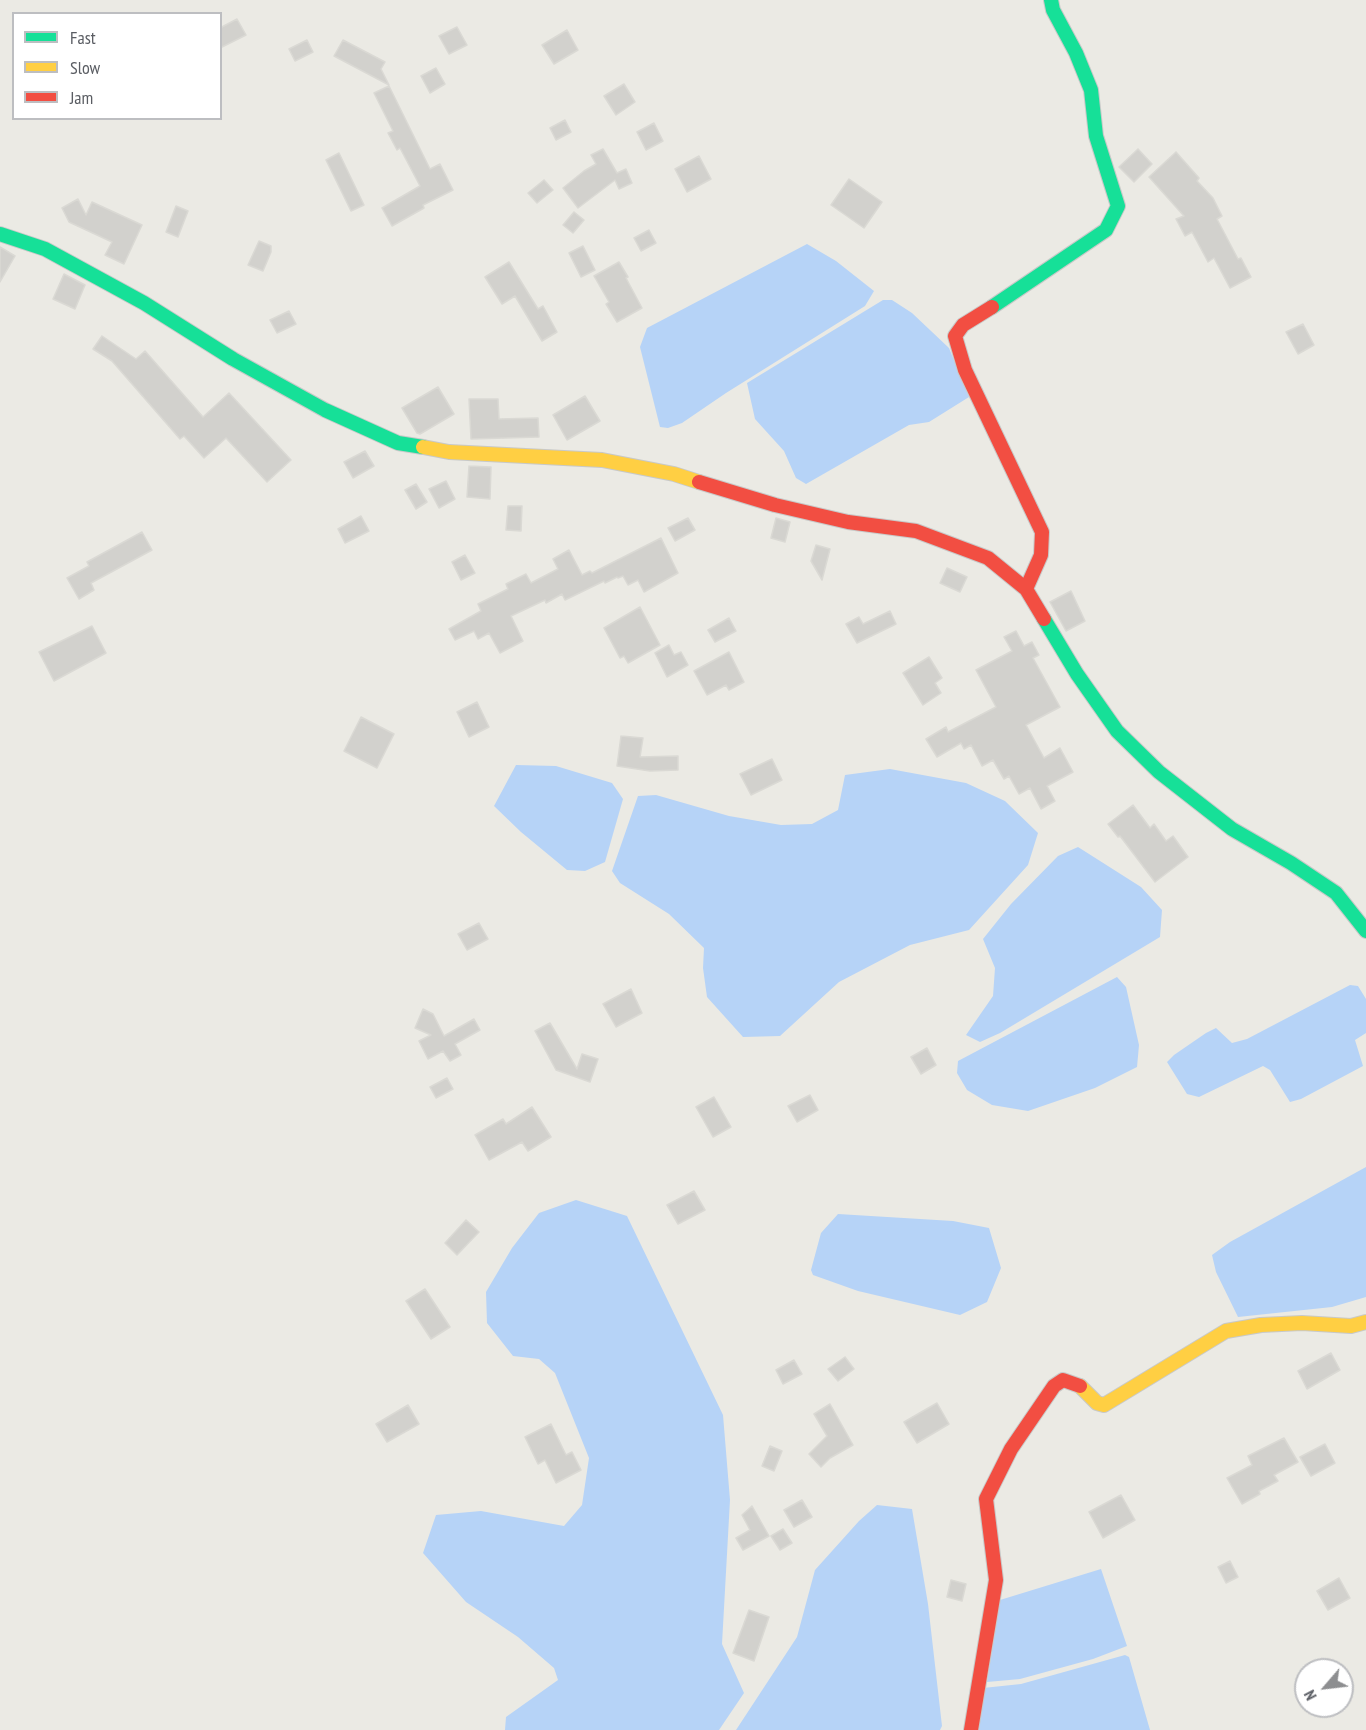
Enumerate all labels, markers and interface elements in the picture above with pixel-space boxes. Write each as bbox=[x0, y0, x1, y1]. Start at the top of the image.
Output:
legend bbox=[12, 12, 222, 120]
text: Fast bbox=[70, 26, 96, 49]
text: Slow bbox=[70, 56, 100, 79]
text: Jam bbox=[70, 86, 93, 109]
north arrow bbox=[1294, 1658, 1354, 1718]
text: N bbox=[1299, 1687, 1321, 1704]

